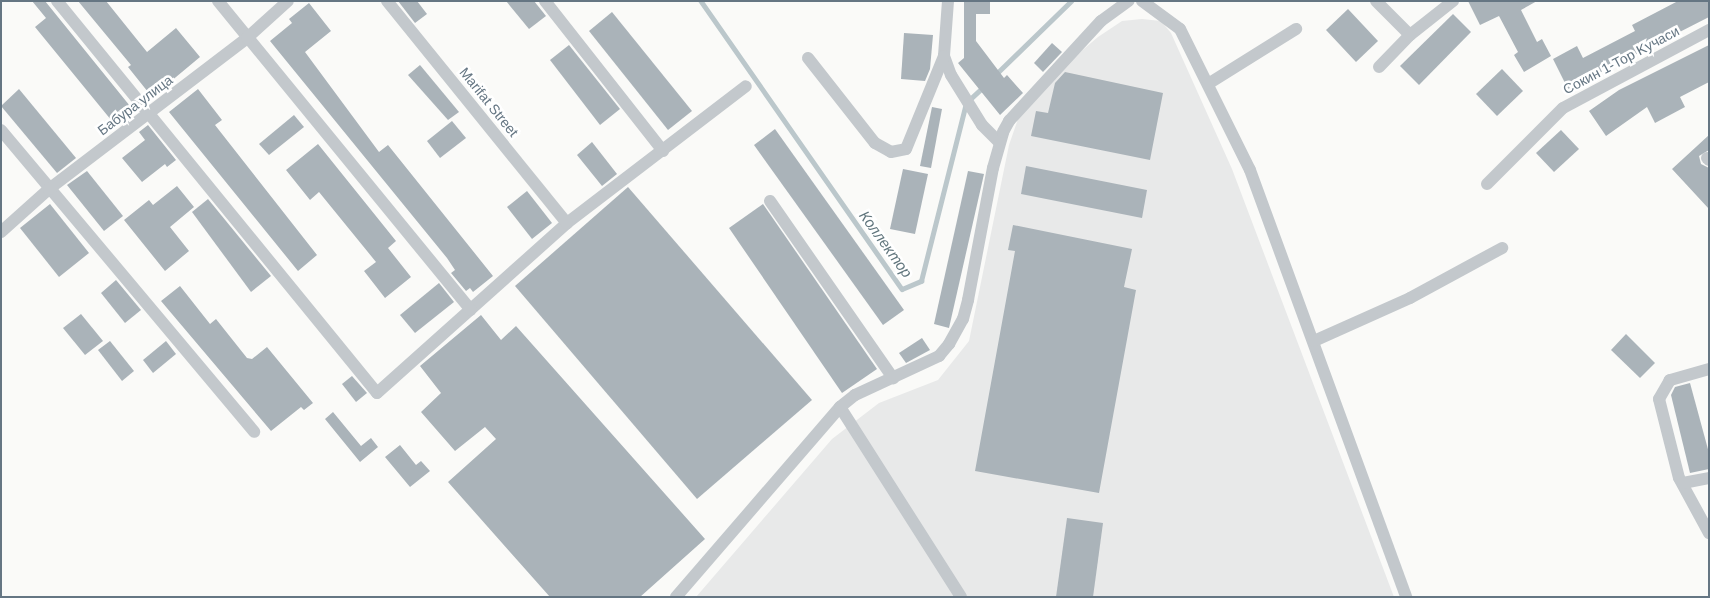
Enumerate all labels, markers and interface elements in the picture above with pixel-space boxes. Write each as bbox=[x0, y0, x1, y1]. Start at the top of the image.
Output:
street label: Сокин 1-Тор Kучаси bbox=[1560, 22, 1682, 98]
street label: Marifat Street bbox=[456, 64, 522, 140]
street label: Бабура улица bbox=[94, 71, 176, 139]
water label: Коллектор bbox=[856, 207, 916, 281]

